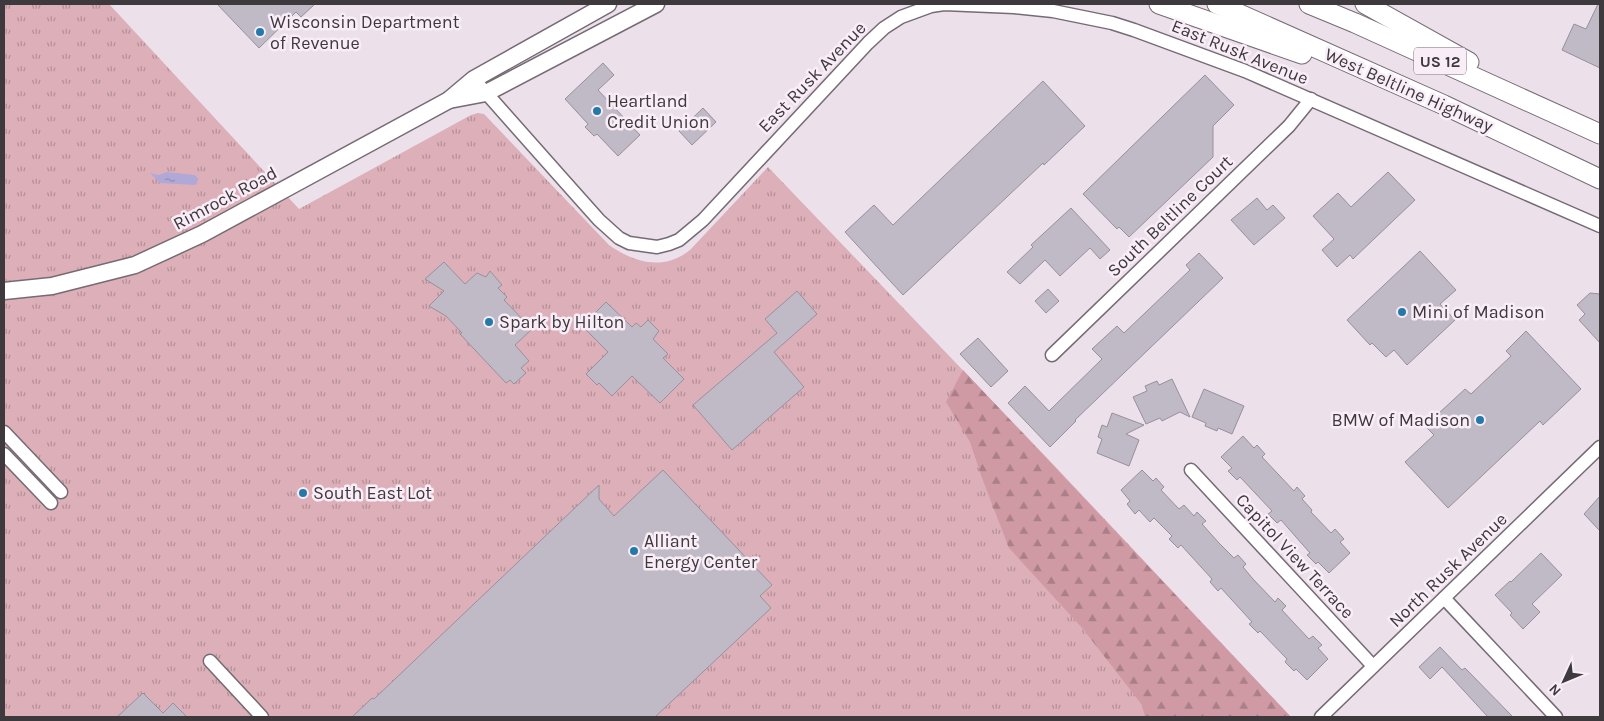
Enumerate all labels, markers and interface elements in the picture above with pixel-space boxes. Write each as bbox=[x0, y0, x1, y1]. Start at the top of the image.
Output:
place label: Wisconsin Department of Revenue bbox=[270, 11, 460, 54]
street label: East Rusk Avenue bbox=[1168, 15, 1312, 89]
street label: East Rusk Avenue bbox=[754, 17, 870, 137]
marker: Wisconsin Department of Revenue bbox=[254, 26, 266, 38]
street label: West Beltline Highway bbox=[1321, 43, 1497, 137]
road number: US 12 bbox=[1414, 48, 1466, 74]
place label: Heartland Credit Union bbox=[607, 90, 710, 133]
marker: Heartland Credit Union bbox=[591, 105, 603, 117]
street label: South Beltline Court bbox=[1103, 150, 1237, 281]
street label: Rimrock Road bbox=[169, 161, 281, 235]
place label: Mini of Madison bbox=[1412, 301, 1545, 323]
marker: Mini of Madison bbox=[1396, 306, 1408, 318]
place label: Spark by Hilton bbox=[499, 311, 624, 333]
marker: Spark by Hilton bbox=[483, 316, 495, 328]
place label: BMW of Madison bbox=[1332, 409, 1470, 431]
marker: BMW of Madison bbox=[1474, 414, 1486, 426]
place label: South East Lot bbox=[313, 482, 432, 504]
marker: South East Lot bbox=[297, 487, 309, 499]
street label: Capitol View Terrace bbox=[1231, 489, 1359, 623]
street label: North Rusk Avenue bbox=[1384, 508, 1512, 632]
place label: Alliant Energy Center bbox=[644, 530, 758, 573]
marker: Alliant Energy Center bbox=[628, 545, 640, 557]
north arrow bbox=[1539, 656, 1589, 706]
text: N bbox=[1545, 680, 1565, 699]

